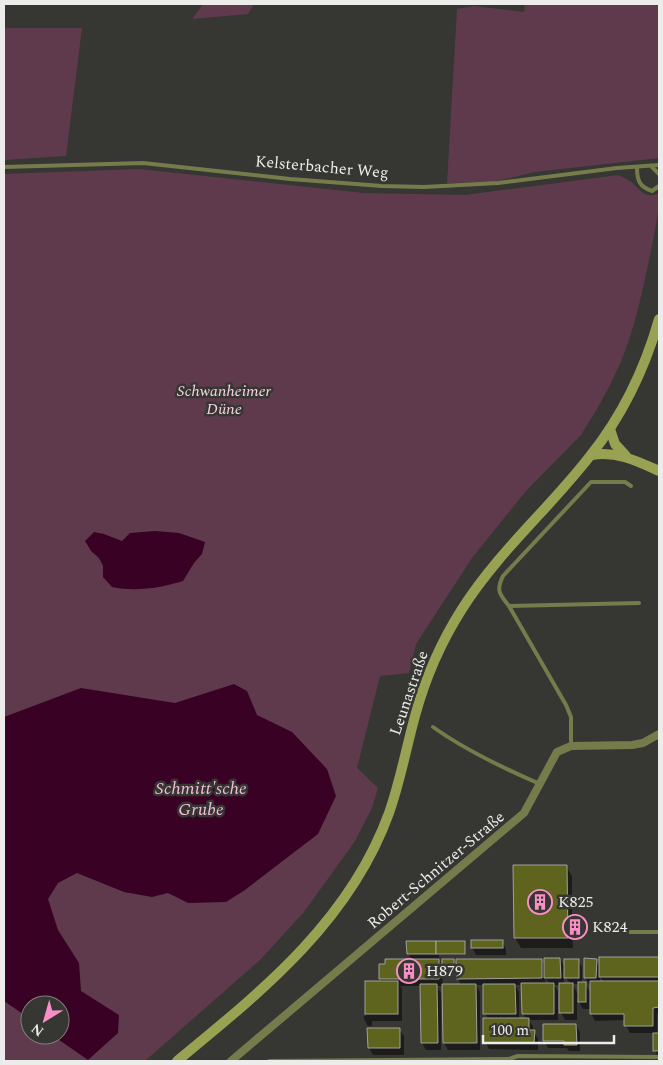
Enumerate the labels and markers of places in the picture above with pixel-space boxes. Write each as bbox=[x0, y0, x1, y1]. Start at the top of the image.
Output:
building icon: K825 bbox=[527, 889, 553, 915]
place label: K825 bbox=[558, 890, 594, 914]
building icon: K824 bbox=[562, 914, 588, 940]
place label: K824 bbox=[592, 915, 628, 939]
building icon: H879 bbox=[396, 958, 422, 984]
place label: H879 bbox=[426, 959, 463, 983]

